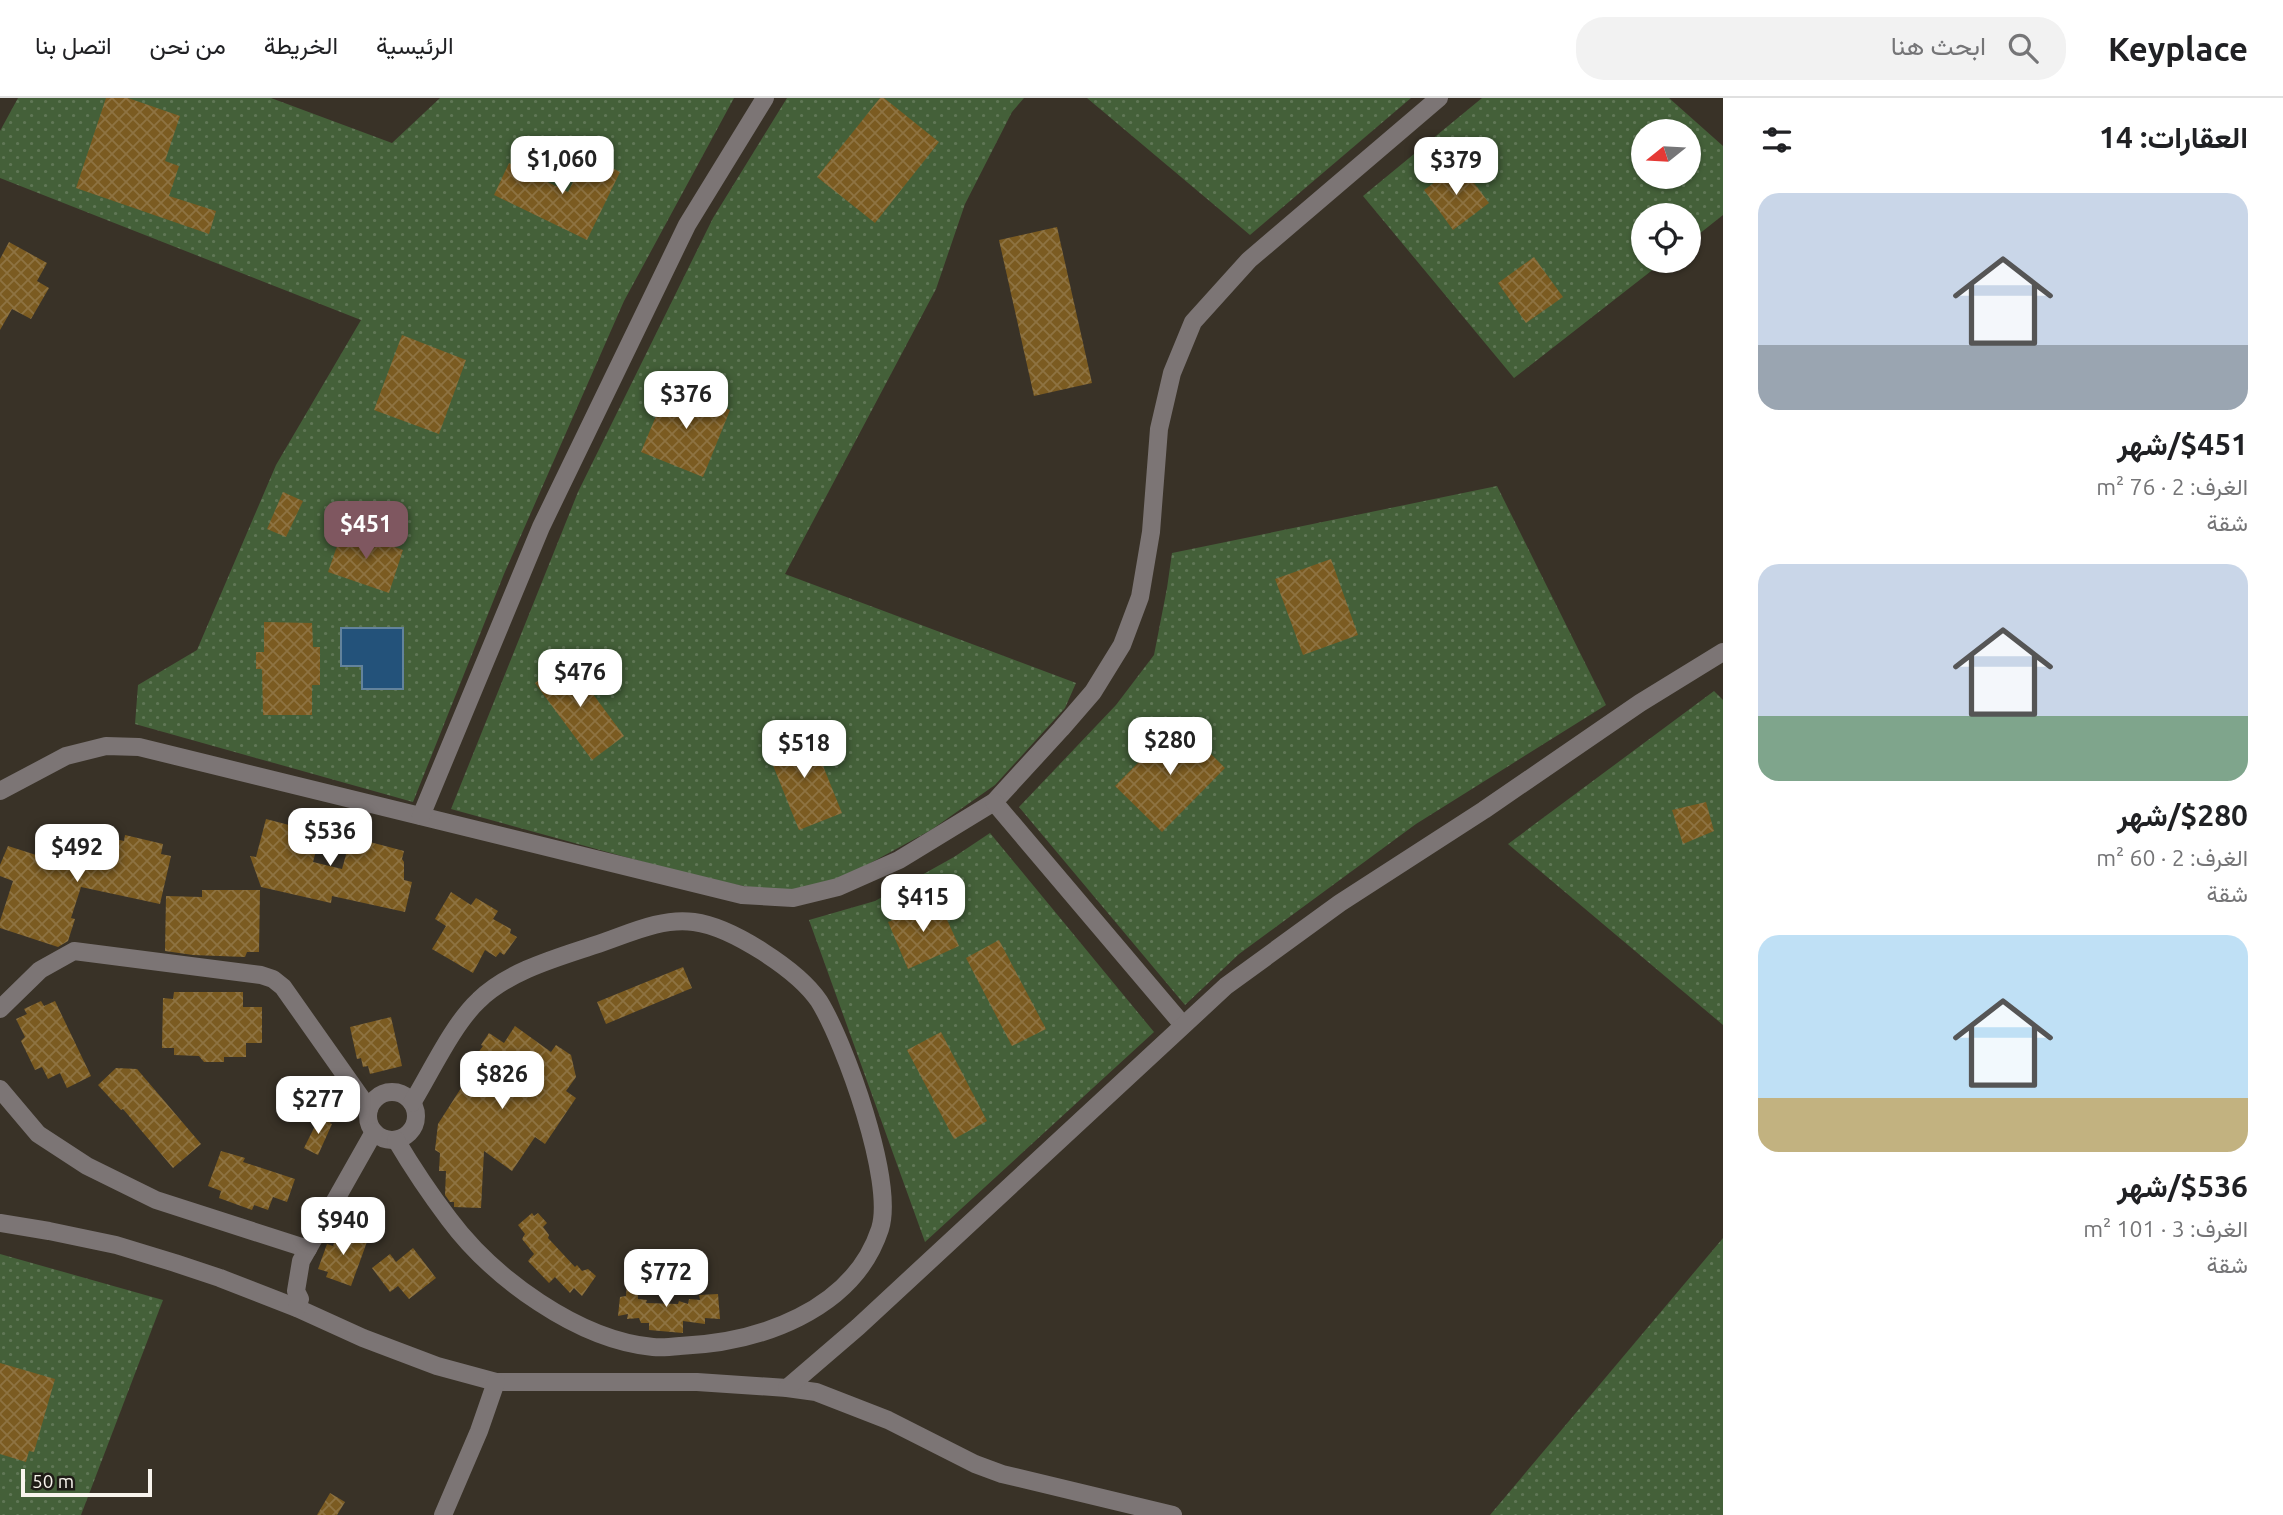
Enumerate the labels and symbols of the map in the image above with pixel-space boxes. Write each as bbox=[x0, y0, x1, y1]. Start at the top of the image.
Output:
north arrow bbox=[1631, 119, 1701, 189]
pin: $1,060 bbox=[505, 136, 619, 196]
pin: $379 bbox=[1415, 138, 1497, 197]
pin: $376 bbox=[645, 372, 727, 431]
pin: $451 bbox=[325, 502, 407, 561]
pin: $476 bbox=[539, 650, 621, 709]
pin: $280 bbox=[1129, 718, 1211, 777]
pin: $518 bbox=[763, 720, 845, 780]
pin: $536 bbox=[289, 808, 371, 868]
pin: $492 bbox=[36, 824, 118, 884]
pin: $415 bbox=[882, 874, 964, 934]
pin: $826 bbox=[461, 1052, 543, 1111]
pin: $277 bbox=[277, 1076, 359, 1136]
pin: $940 bbox=[302, 1198, 384, 1257]
pin: $772 bbox=[625, 1250, 707, 1309]
scale bar bbox=[21, 1466, 152, 1498]

